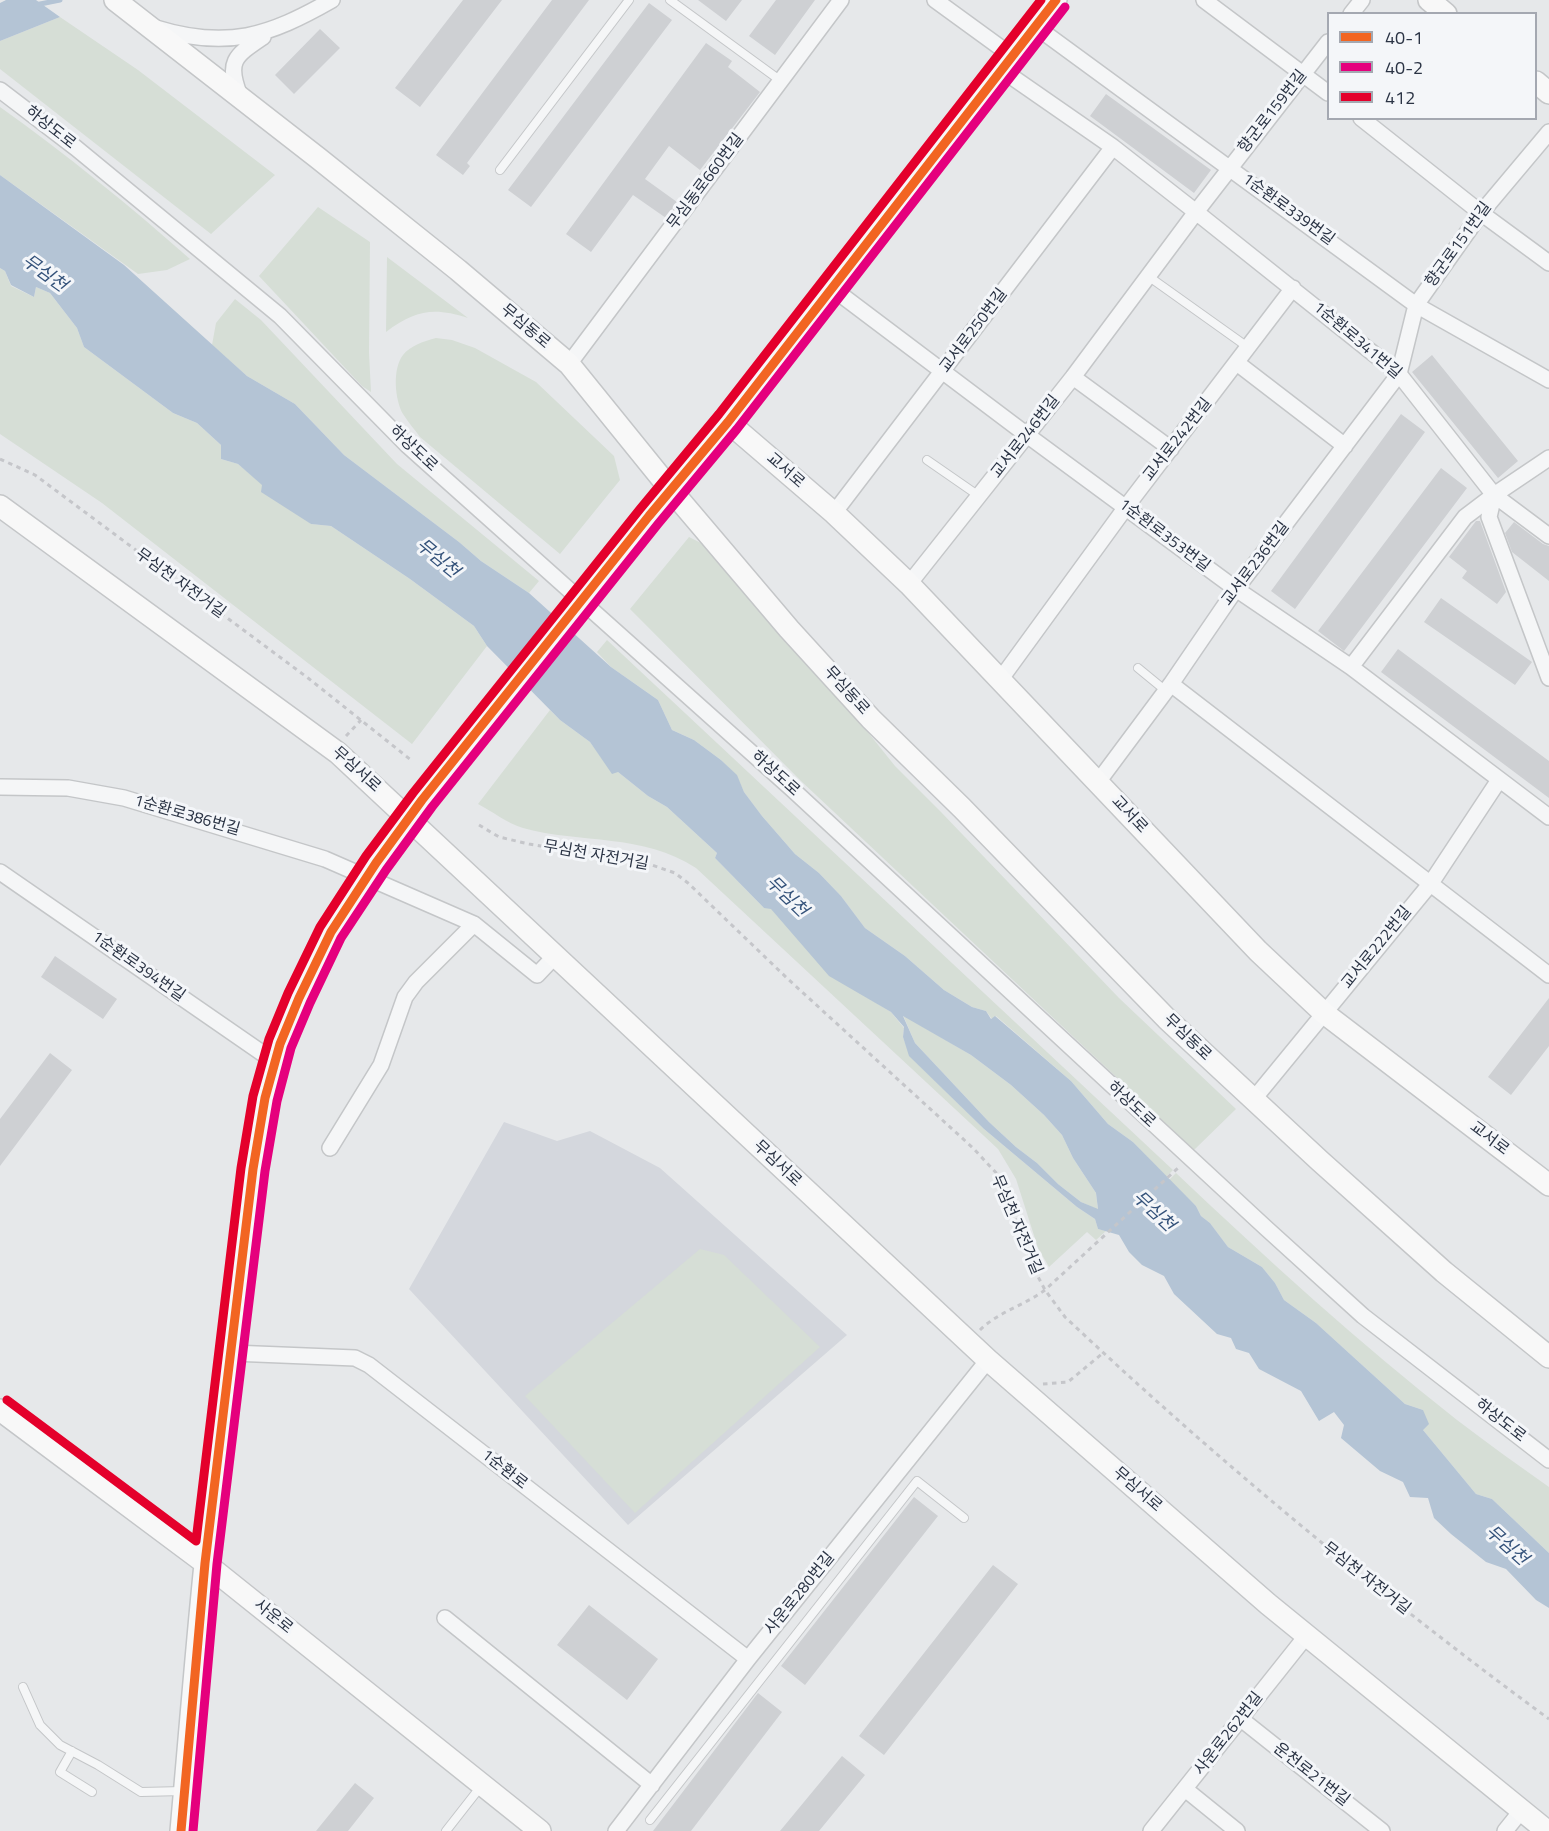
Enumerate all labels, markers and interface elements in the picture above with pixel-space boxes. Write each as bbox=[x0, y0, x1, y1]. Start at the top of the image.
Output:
legend bbox=[1327, 12, 1537, 120]
text: 40-1 bbox=[1385, 24, 1423, 51]
text: 40-2 bbox=[1385, 54, 1423, 81]
street label: 향군로159번길 bbox=[1235, 67, 1311, 157]
text: 412 bbox=[1385, 84, 1415, 111]
street label: 하상도로 bbox=[21, 102, 79, 154]
street label: 무심동로660번길 bbox=[664, 130, 748, 234]
street label: 1순환로339번길 bbox=[1238, 170, 1338, 250]
street label: 향군로151번길 bbox=[1422, 199, 1496, 291]
water label: 무심천 bbox=[18, 251, 70, 297]
street label: 교서로250번길 bbox=[936, 285, 1012, 377]
street label: 1순환로341번길 bbox=[1309, 298, 1405, 384]
street label: 무심동로 bbox=[496, 301, 554, 353]
street label: 교서로246번길 bbox=[988, 392, 1064, 482]
street label: 교서로242번길 bbox=[1140, 395, 1216, 485]
street label: 하상도로 bbox=[385, 422, 441, 476]
street label: 교서로 bbox=[762, 449, 808, 493]
street label: 1순환로353번길 bbox=[1115, 495, 1213, 577]
street label: 교서로236번길 bbox=[1218, 518, 1294, 610]
water label: 무심천 bbox=[411, 535, 463, 583]
street label: 무심천 자전거길 bbox=[131, 545, 229, 623]
street label: 무심동로 bbox=[819, 663, 873, 719]
street label: 무심서로 bbox=[328, 743, 384, 797]
street label: 하상도로 bbox=[747, 747, 803, 801]
street label: 1순환로386번길 bbox=[132, 792, 242, 840]
street label: 교서로 bbox=[1107, 792, 1151, 838]
street label: 무심천 자전거길 bbox=[542, 837, 650, 875]
water label: 무심천 bbox=[761, 872, 811, 922]
street label: 교서로222번길 bbox=[1338, 903, 1416, 993]
street label: 1순환로394번길 bbox=[88, 928, 188, 1006]
street label: 무심동로 bbox=[1159, 1011, 1215, 1065]
street label: 하상도로 bbox=[1103, 1078, 1159, 1132]
street label: 교서로 bbox=[1466, 1118, 1512, 1160]
street label: 무심서로 bbox=[749, 1137, 805, 1191]
street label: 무심천 자전거길 bbox=[986, 1172, 1046, 1278]
water label: 무심천 bbox=[1127, 1187, 1179, 1237]
street label: 하상도로 bbox=[1471, 1395, 1529, 1447]
street label: 1순환로 bbox=[477, 1446, 531, 1494]
street label: 무심서로 bbox=[1108, 1463, 1166, 1517]
water label: 무심천 bbox=[1480, 1521, 1532, 1571]
street label: 무심천 자전거길 bbox=[1318, 1539, 1414, 1619]
street label: 사운로280번길 bbox=[761, 1549, 839, 1639]
street label: 사운로 bbox=[250, 1596, 296, 1638]
street label: 사운로262번길 bbox=[1191, 1689, 1267, 1779]
street label: 운천로21번길 bbox=[1269, 1739, 1353, 1811]

